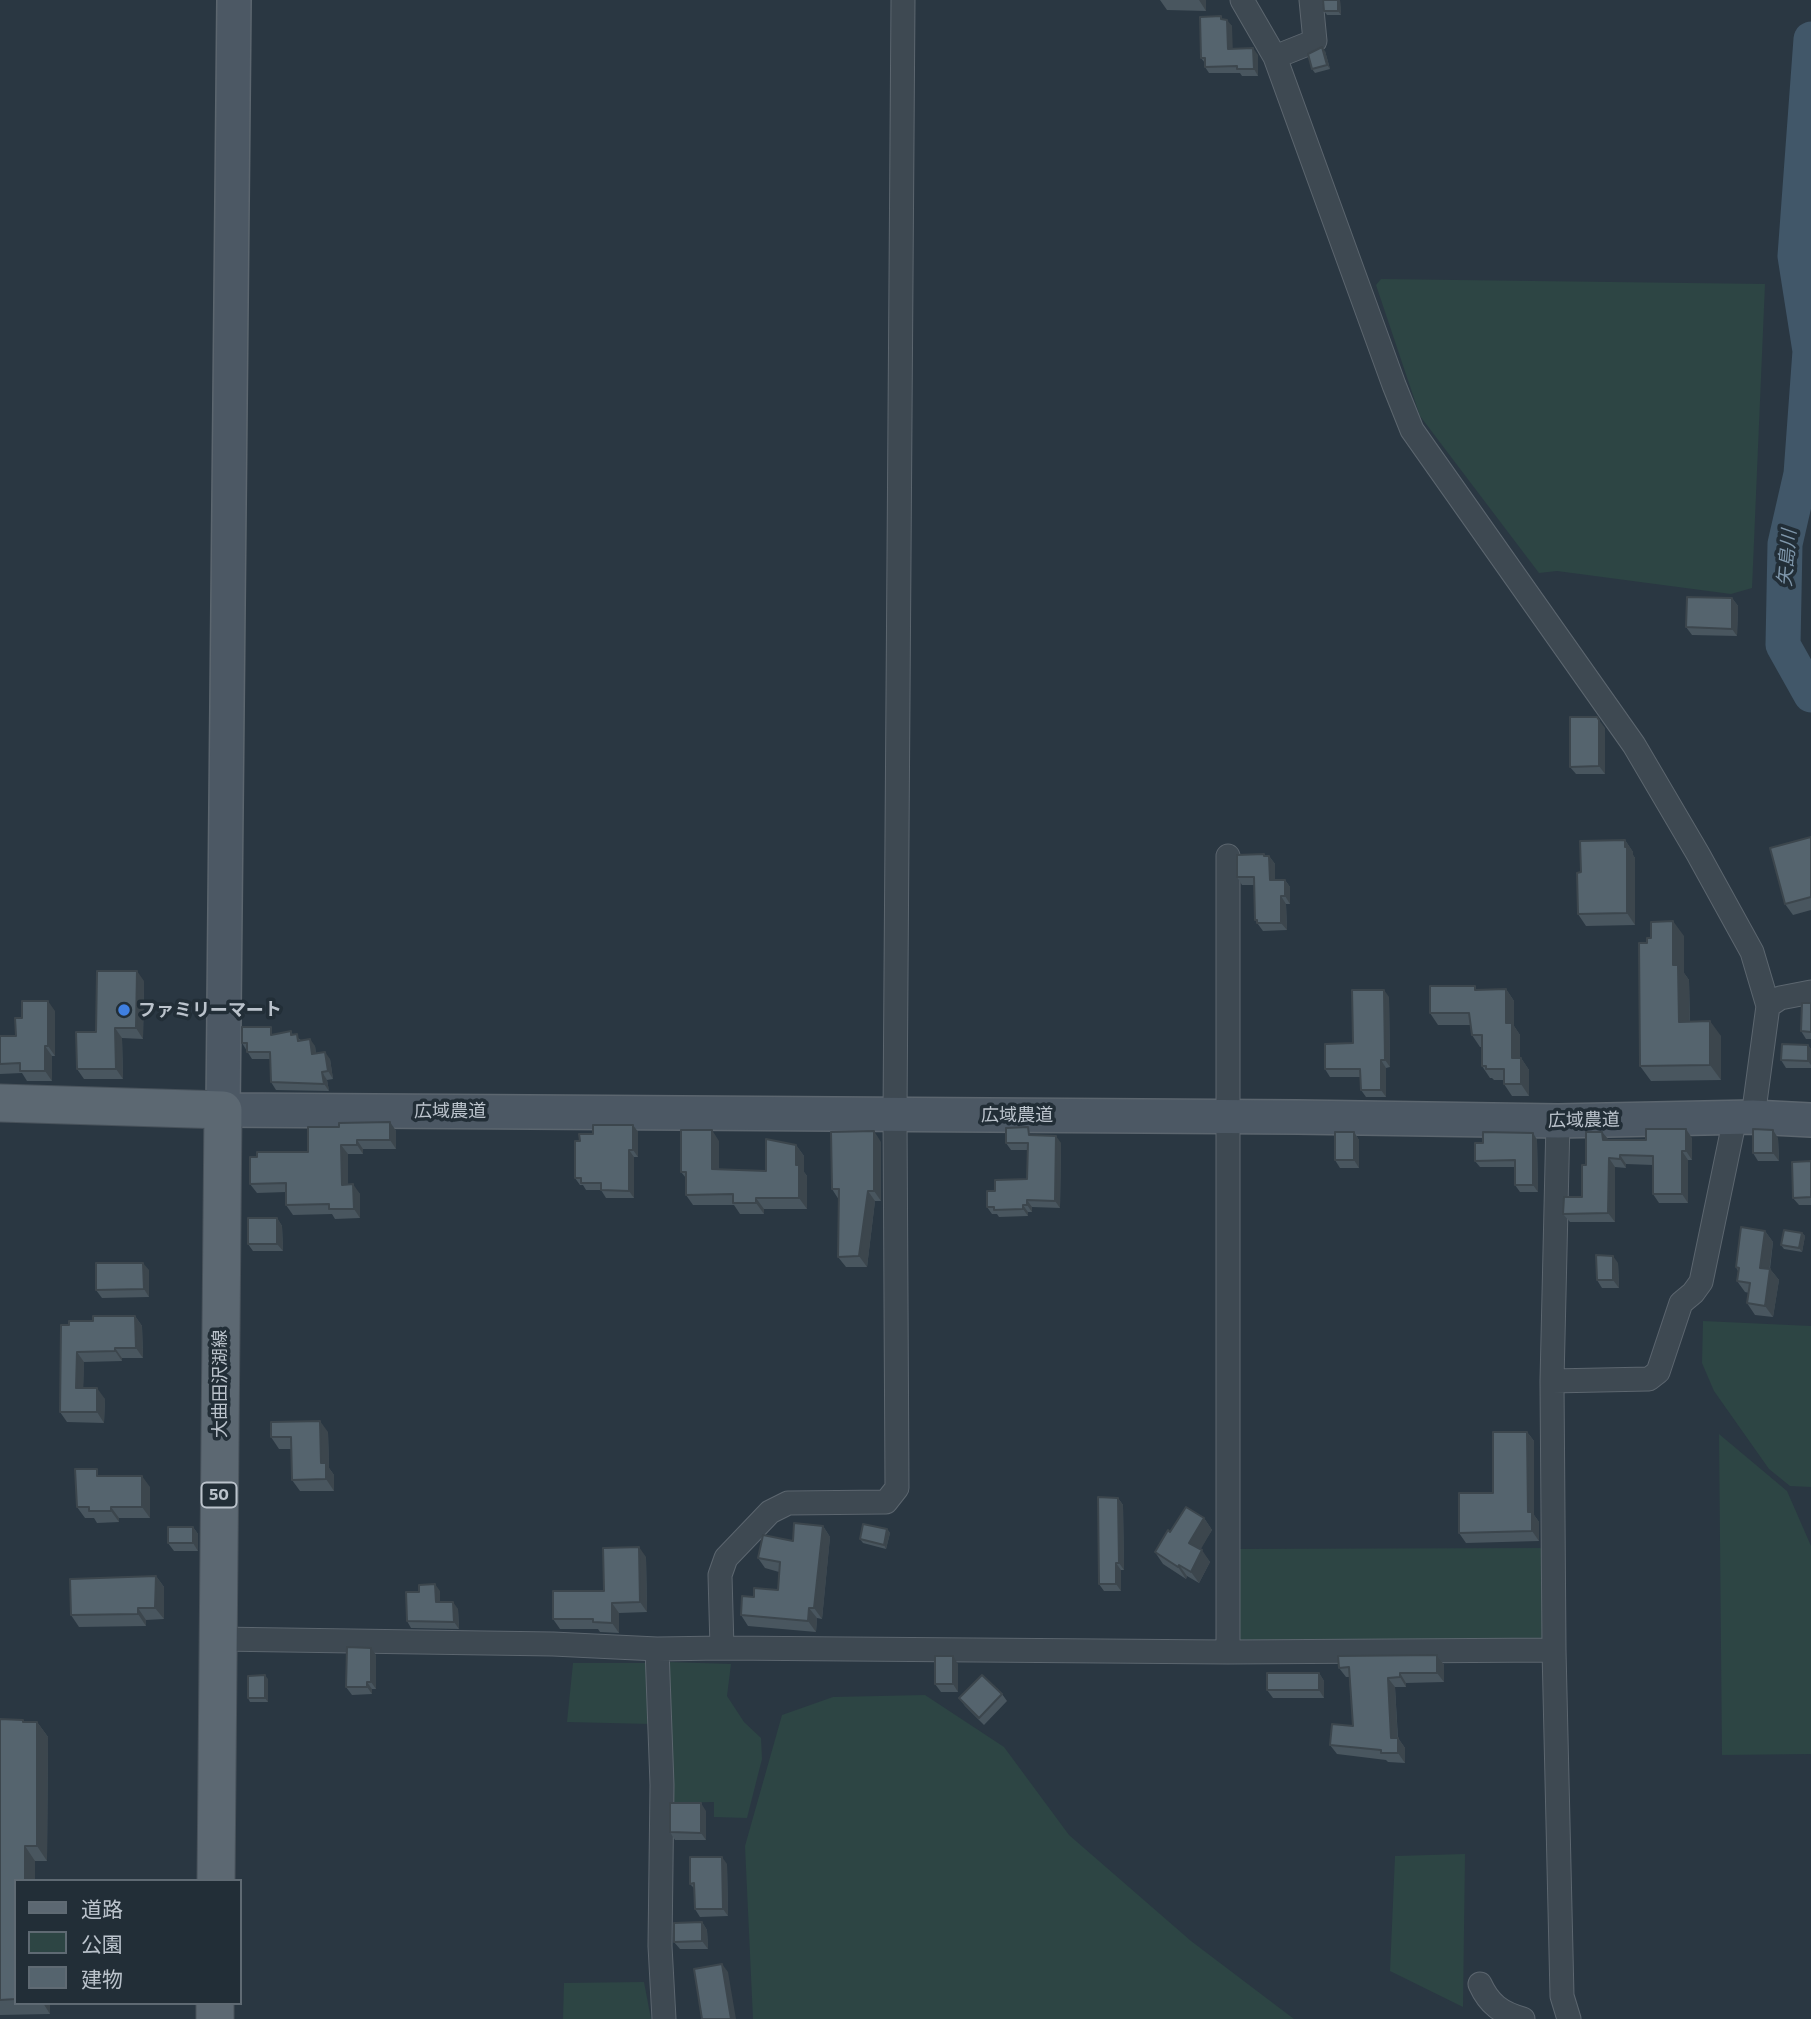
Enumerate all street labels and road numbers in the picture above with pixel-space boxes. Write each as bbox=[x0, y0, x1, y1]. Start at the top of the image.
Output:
street label: 広域農道 bbox=[414, 1100, 486, 1122]
street label: 広域農道 bbox=[981, 1104, 1053, 1126]
street label: 広域農道 bbox=[1548, 1109, 1620, 1131]
street label: 大曲田沢湖線 bbox=[209, 1330, 231, 1438]
road number: 50 bbox=[202, 1483, 236, 1508]

